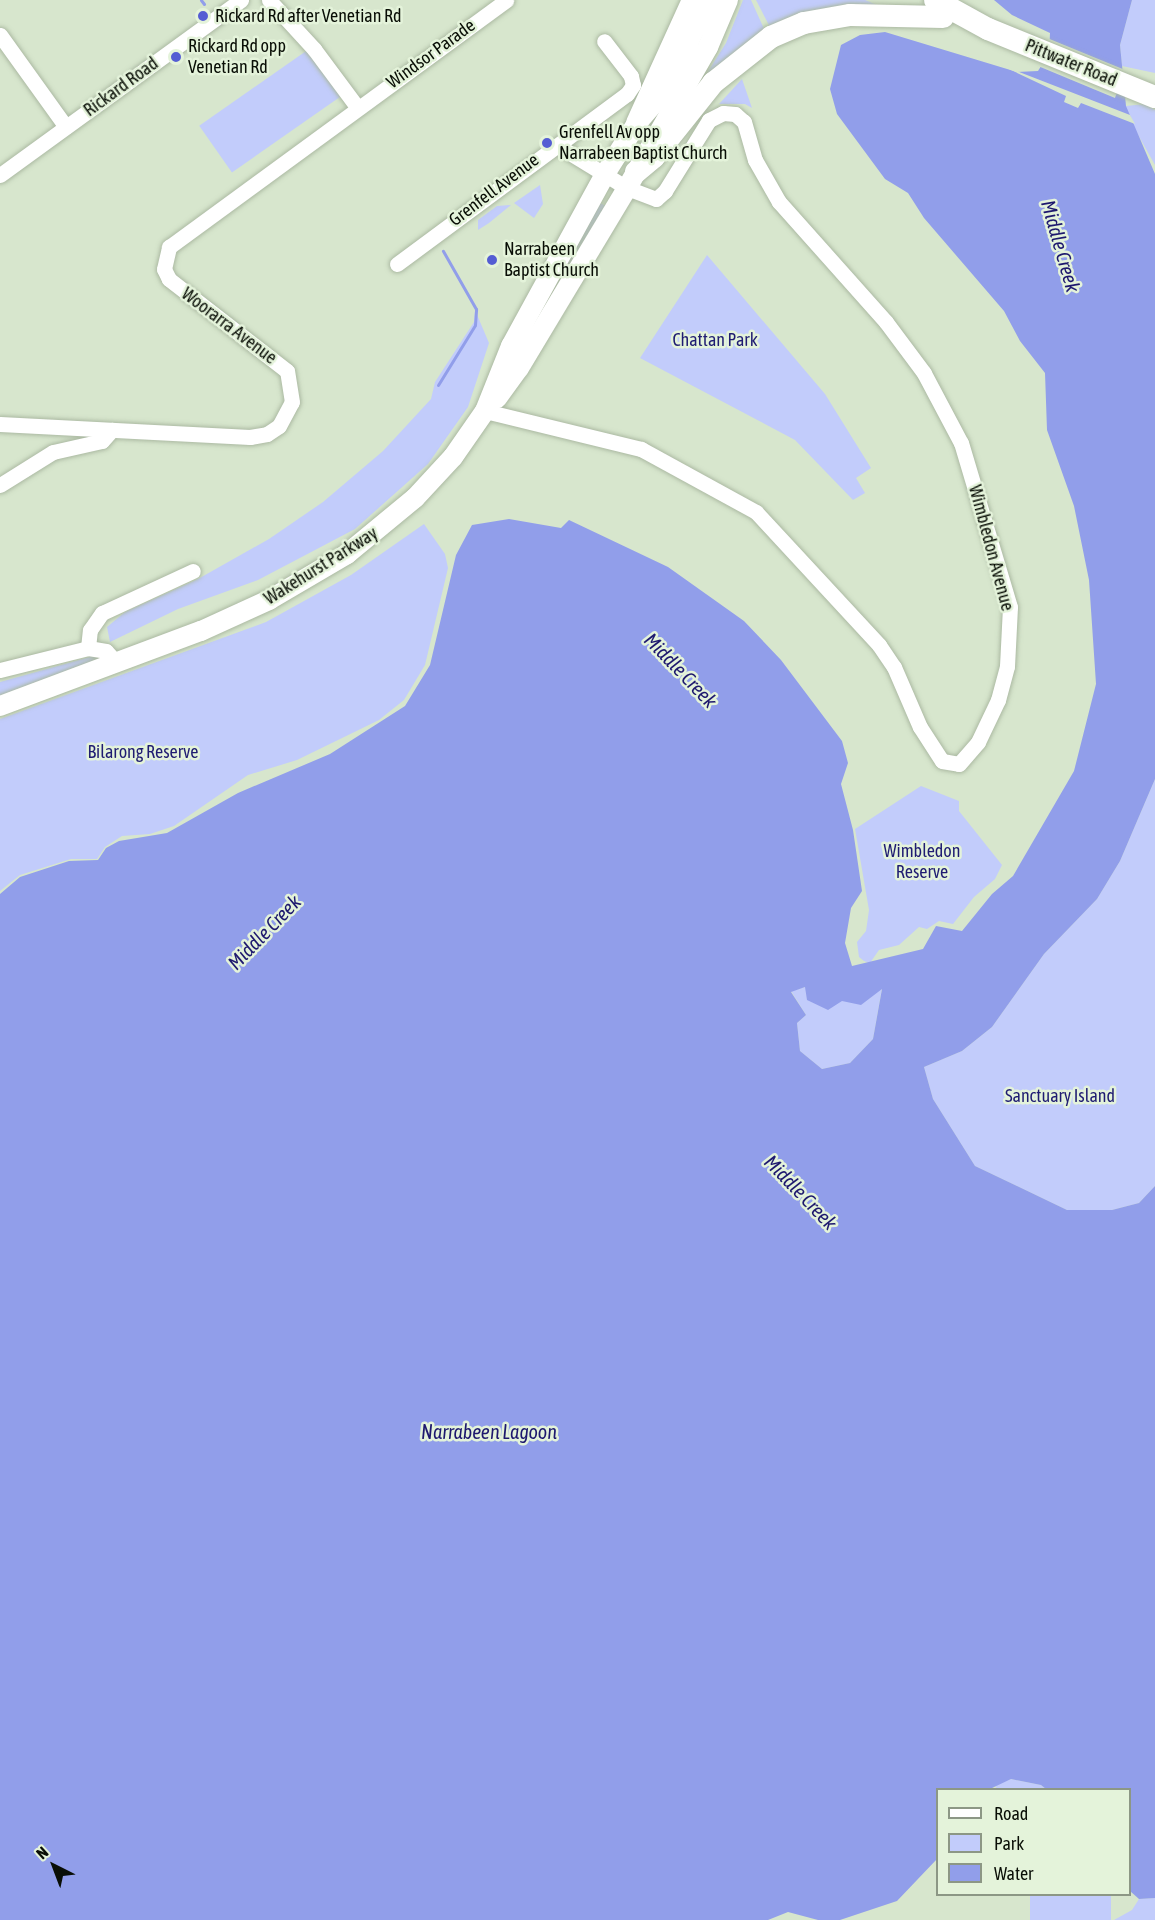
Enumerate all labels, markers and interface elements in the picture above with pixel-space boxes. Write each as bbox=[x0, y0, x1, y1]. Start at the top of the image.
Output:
place label: Rickard Rd after Venetian Rd bbox=[215, 5, 401, 27]
marker: Rickard Rd after Venetian Rd bbox=[196, 9, 210, 23]
street label: Windsor Parade bbox=[383, 15, 479, 93]
street label: Pittwater Road bbox=[1022, 35, 1120, 91]
place label: Rickard Rd opp Venetian Rd bbox=[188, 36, 286, 78]
marker: Rickard Rd opp Venetian Rd bbox=[169, 50, 183, 64]
street label: Rickard Road bbox=[80, 53, 162, 121]
place label: Grenfell Av opp Narrabeen Baptist Church bbox=[559, 122, 728, 164]
marker: Grenfell Av opp Narrabeen Baptist Church bbox=[540, 136, 554, 150]
street label: Grenfell Avenue bbox=[445, 149, 543, 231]
water label: Middle Creek bbox=[1036, 197, 1086, 295]
place label: Narrabeen Baptist Church bbox=[504, 239, 599, 282]
marker: Narrabeen Baptist Church bbox=[485, 253, 499, 267]
street label: Woorarra Avenue bbox=[177, 283, 281, 369]
park label: Chattan Park bbox=[672, 329, 758, 351]
street label: Wimbledon Avenue bbox=[964, 483, 1018, 613]
street label: Wakehurst Parkway bbox=[260, 522, 382, 610]
water label: Middle Creek bbox=[639, 628, 723, 712]
park label: Bilarong Reserve bbox=[88, 741, 198, 763]
park label: Wimbledon Reserve bbox=[883, 841, 961, 884]
water label: Middle Creek bbox=[222, 890, 306, 974]
park label: Sanctuary Island bbox=[1005, 1085, 1115, 1107]
water label: Middle Creek bbox=[759, 1150, 843, 1234]
water label: Narrabeen Lagoon bbox=[421, 1419, 557, 1443]
legend bbox=[936, 1788, 1131, 1896]
text: Road bbox=[994, 1803, 1028, 1824]
text: Park bbox=[994, 1833, 1024, 1854]
north arrow bbox=[24, 1836, 84, 1896]
text: N bbox=[32, 1843, 51, 1862]
text: Water bbox=[994, 1863, 1033, 1884]

